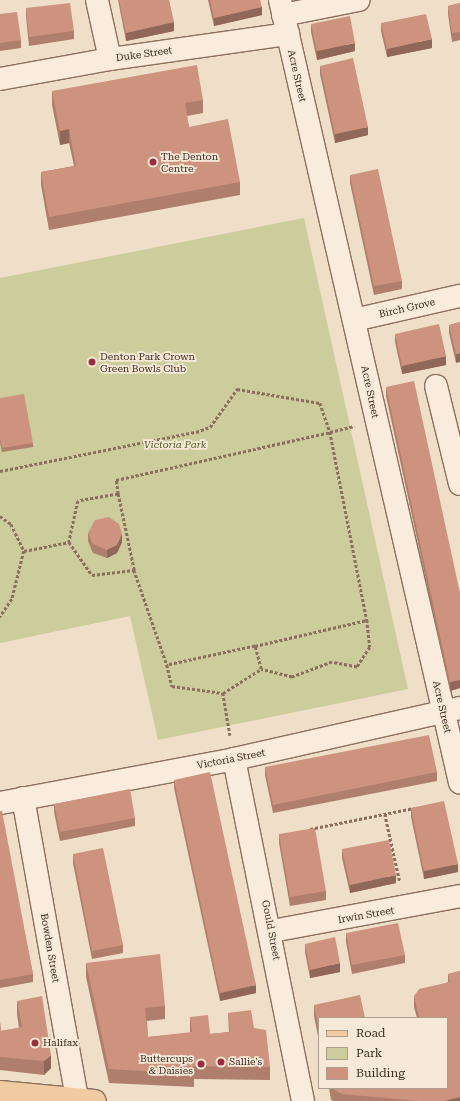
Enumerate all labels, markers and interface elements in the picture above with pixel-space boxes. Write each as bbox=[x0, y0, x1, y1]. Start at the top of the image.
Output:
street label: Duke Street bbox=[115, 44, 173, 64]
street label: Acre Street bbox=[285, 49, 309, 103]
place label: The Denton Centre bbox=[161, 150, 218, 174]
marker: The Denton Centre bbox=[148, 157, 158, 167]
street label: Birch Grove bbox=[378, 296, 436, 320]
place label: Denton Park Crown Green Bowls Club bbox=[100, 350, 195, 374]
marker: Denton Park Crown Green Bowls Club bbox=[87, 357, 97, 367]
street label: Acre Street bbox=[359, 365, 381, 419]
park label: Victoria Park bbox=[144, 439, 206, 451]
street label: Acre Street bbox=[430, 680, 454, 734]
street label: Victoria Street bbox=[196, 746, 266, 772]
street label: Gould Street bbox=[259, 899, 283, 961]
street label: Irwin Street bbox=[337, 904, 395, 926]
street label: Bowden Street bbox=[38, 912, 62, 984]
legend bbox=[318, 1017, 448, 1089]
text: Road bbox=[356, 1026, 385, 1040]
place label: Halifax bbox=[43, 1037, 78, 1049]
marker: Halifax bbox=[30, 1038, 40, 1048]
text: Park bbox=[356, 1046, 382, 1060]
place label: Buttercups & Daisies bbox=[140, 1052, 193, 1076]
place label: Sallie's bbox=[229, 1056, 262, 1068]
marker: Sallie's bbox=[216, 1057, 226, 1067]
marker: Buttercups & Daisies bbox=[196, 1059, 206, 1069]
text: Building bbox=[356, 1066, 405, 1080]

